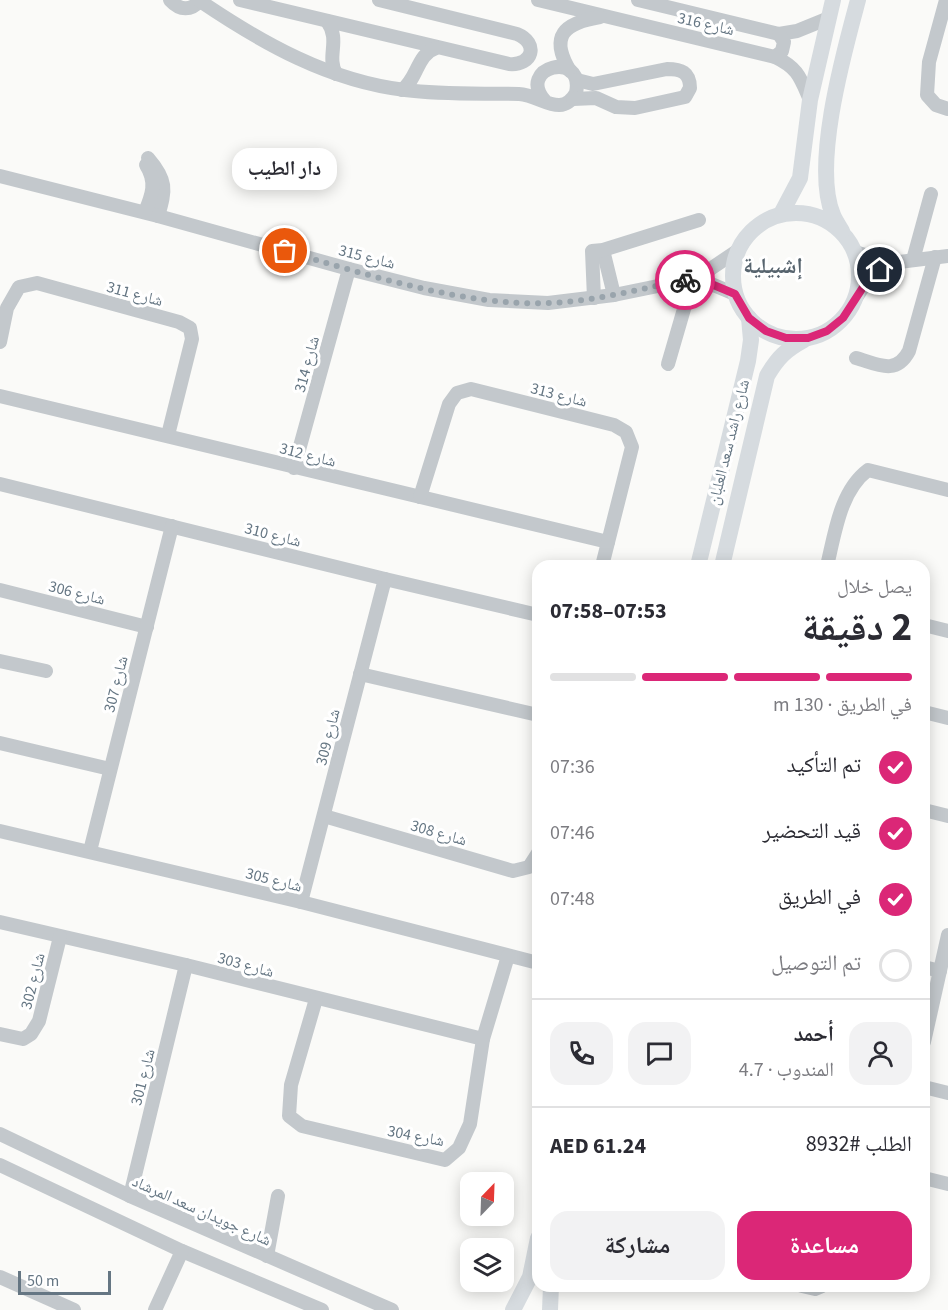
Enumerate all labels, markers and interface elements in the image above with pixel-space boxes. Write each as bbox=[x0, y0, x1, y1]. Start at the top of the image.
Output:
street label: شارع 316 bbox=[675, 7, 736, 41]
callout: دار الطيب bbox=[232, 149, 338, 191]
text: دار الطيب bbox=[248, 155, 321, 183]
pin bbox=[259, 225, 310, 276]
icon: bag bbox=[268, 234, 301, 267]
street label: شارع 315 bbox=[336, 239, 397, 275]
pin bbox=[854, 244, 905, 295]
courier bbox=[655, 250, 715, 310]
district label: إشبيلية bbox=[743, 250, 803, 282]
icon: home bbox=[863, 253, 896, 286]
icon: bike bbox=[669, 264, 702, 297]
street label: شارع 311 bbox=[104, 276, 165, 312]
street label: شارع 314 bbox=[289, 334, 325, 395]
street label: شارع 313 bbox=[528, 377, 589, 413]
street label: شارع راشد سعد العلبان bbox=[703, 377, 755, 507]
street label: شارع 312 bbox=[277, 437, 338, 473]
street label: شارع 310 bbox=[242, 517, 303, 553]
text: يصل خلال bbox=[837, 573, 912, 601]
street label: شارع 306 bbox=[46, 575, 107, 611]
text: 07:53–07:58 bbox=[550, 595, 667, 627]
text: 2 دقيقة bbox=[802, 600, 912, 656]
street label: شارع 307 bbox=[98, 654, 134, 715]
text: في الطريق · 130 m bbox=[773, 691, 912, 719]
street label: شارع 309 bbox=[310, 707, 346, 768]
text: تم التأكيد bbox=[787, 749, 861, 781]
icon: check bbox=[879, 751, 912, 784]
text: 07:36 bbox=[550, 753, 595, 781]
street label: شارع 308 bbox=[408, 814, 469, 851]
text: قيد التحضير bbox=[763, 815, 861, 847]
icon: check bbox=[879, 817, 912, 850]
text: 07:46 bbox=[550, 819, 595, 847]
street label: شارع 305 bbox=[243, 862, 304, 898]
text: في الطريق bbox=[778, 881, 861, 913]
icon: check bbox=[879, 883, 912, 916]
text: 07:48 bbox=[550, 885, 595, 913]
street label: شارع 303 bbox=[215, 947, 276, 983]
text: تم التوصيل bbox=[771, 947, 861, 979]
street label: شارع 302 bbox=[15, 951, 51, 1012]
text: أحمد bbox=[794, 1018, 834, 1050]
button: phone bbox=[550, 1022, 613, 1085]
button: chat bbox=[628, 1022, 691, 1085]
button: person bbox=[849, 1022, 912, 1085]
street label: شارع 301 bbox=[125, 1047, 161, 1108]
text: المندوب · 4.7 bbox=[739, 1056, 834, 1084]
street label: شارع 304 bbox=[385, 1120, 446, 1152]
text: الطلب #8932 bbox=[806, 1128, 912, 1160]
text: AED 61.24 bbox=[550, 1130, 646, 1162]
street label: شارع جويدان سعد المرشاد bbox=[129, 1170, 275, 1251]
north arrow bbox=[460, 1172, 514, 1226]
map controls bbox=[460, 1172, 514, 1292]
button: مشاركة bbox=[550, 1211, 725, 1280]
button: مساعدة bbox=[737, 1211, 912, 1280]
button: layers bbox=[460, 1238, 514, 1292]
scale bar bbox=[18, 1268, 111, 1296]
text: 50 m bbox=[27, 1270, 59, 1292]

